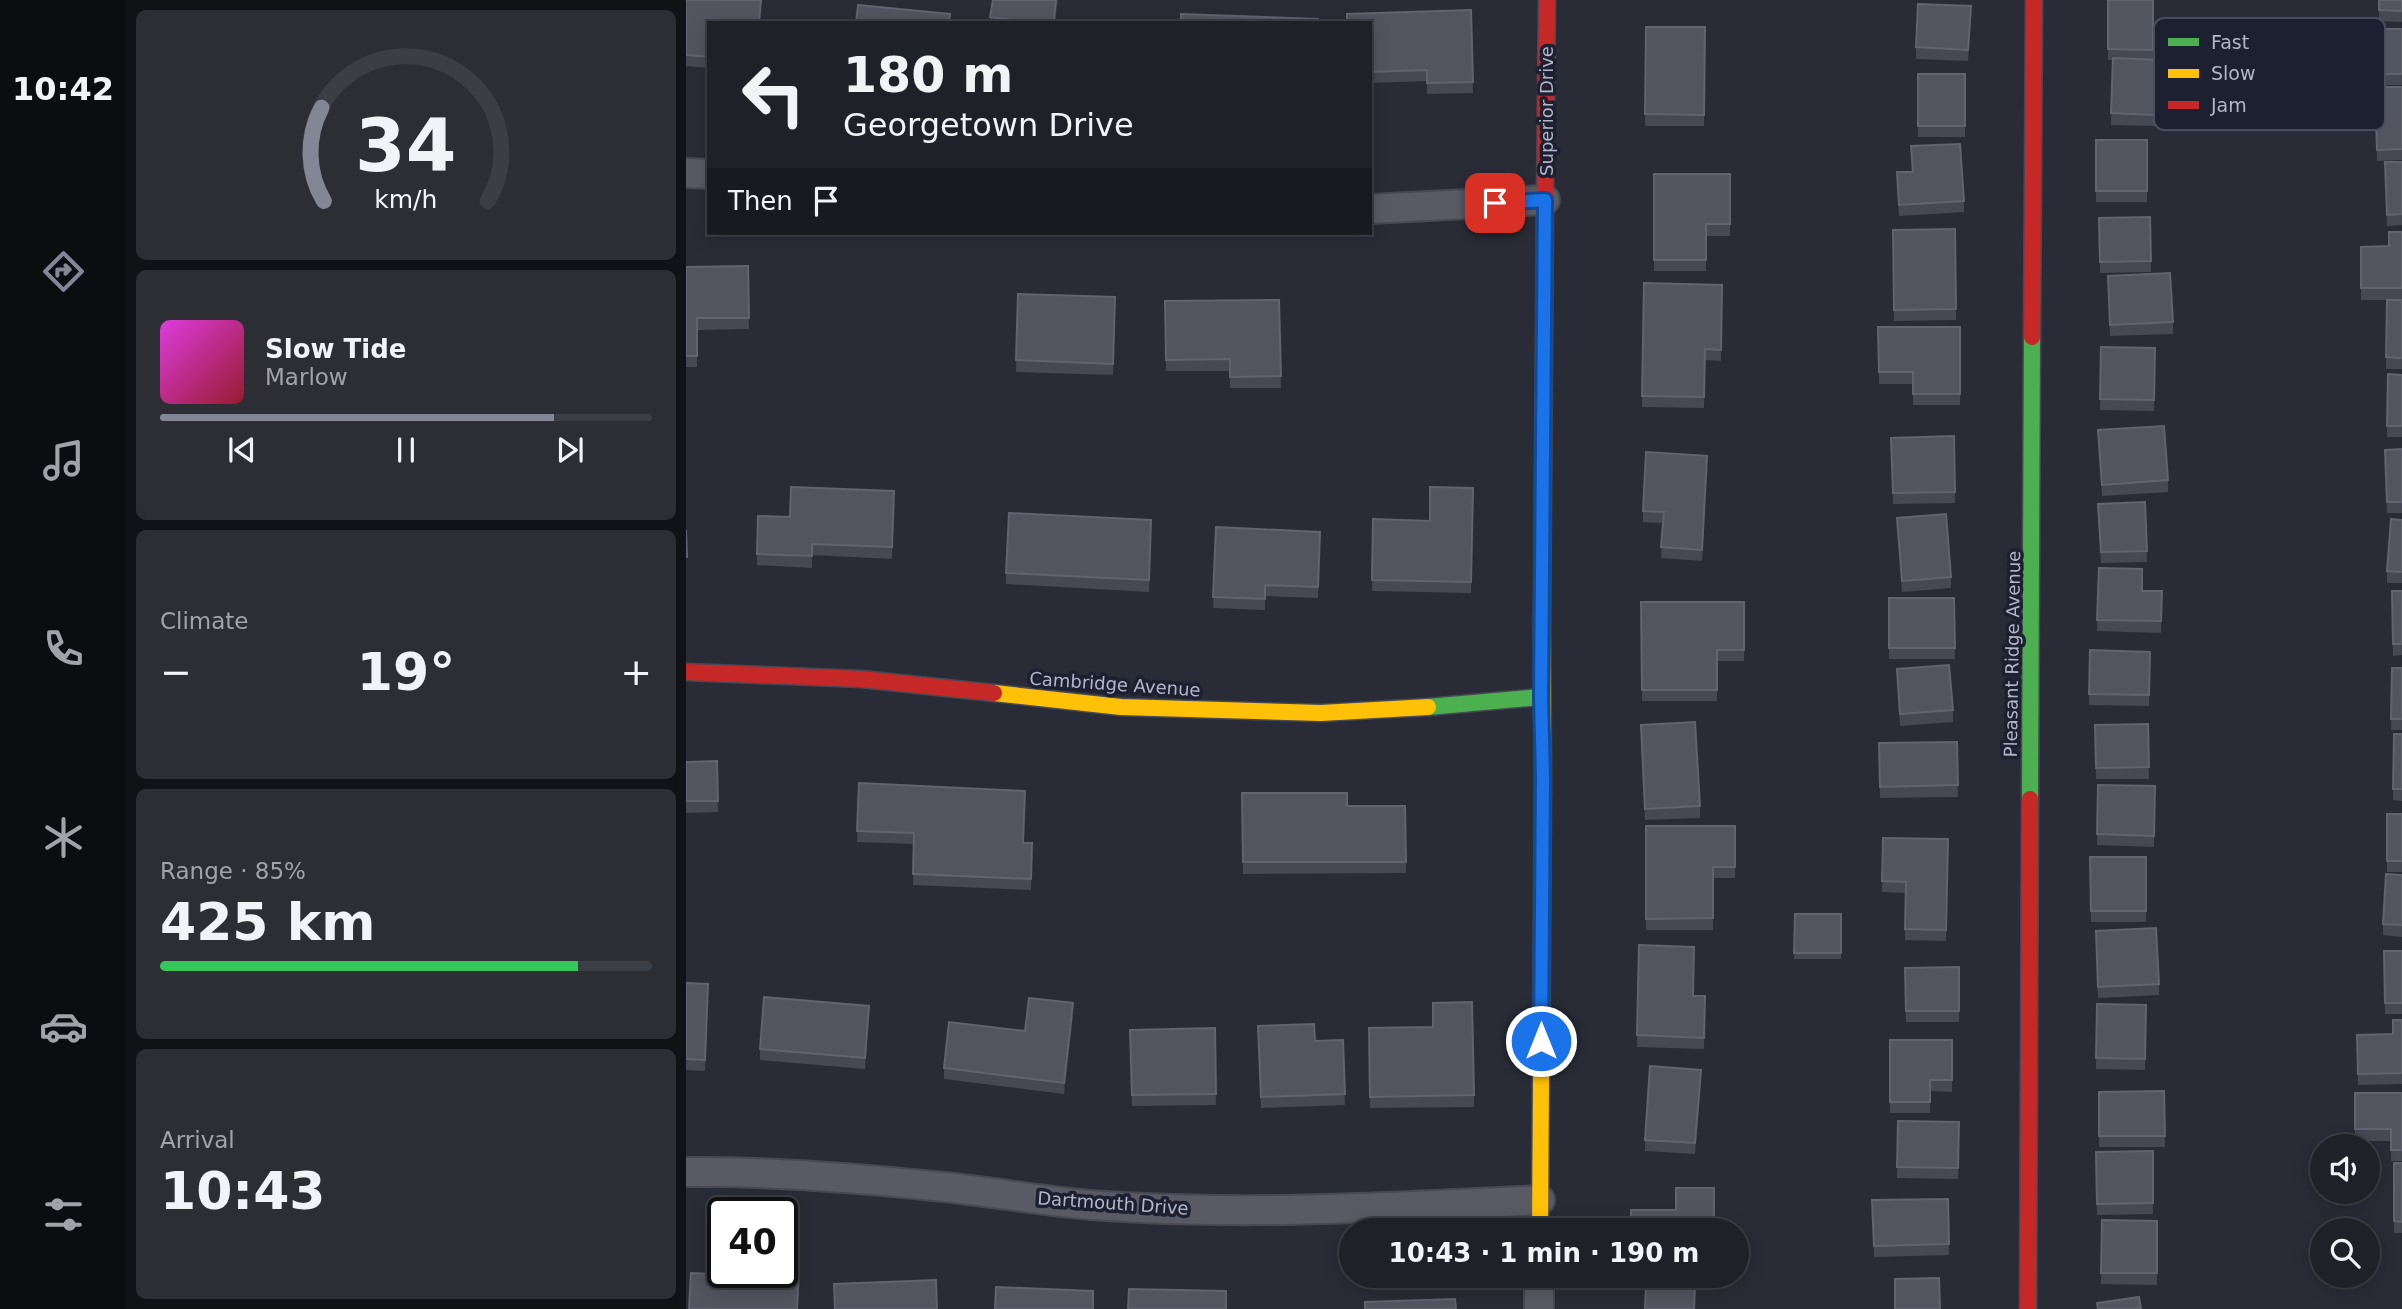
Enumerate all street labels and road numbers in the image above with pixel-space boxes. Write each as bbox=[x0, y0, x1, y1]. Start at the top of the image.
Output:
street label: Superior Drive bbox=[1536, 46, 1557, 176]
street label: Pleasant Ridge Avenue bbox=[2000, 551, 2024, 757]
street label: Cambridge Avenue bbox=[1029, 668, 1201, 700]
street label: Dartmouth Drive bbox=[1037, 1187, 1189, 1219]

